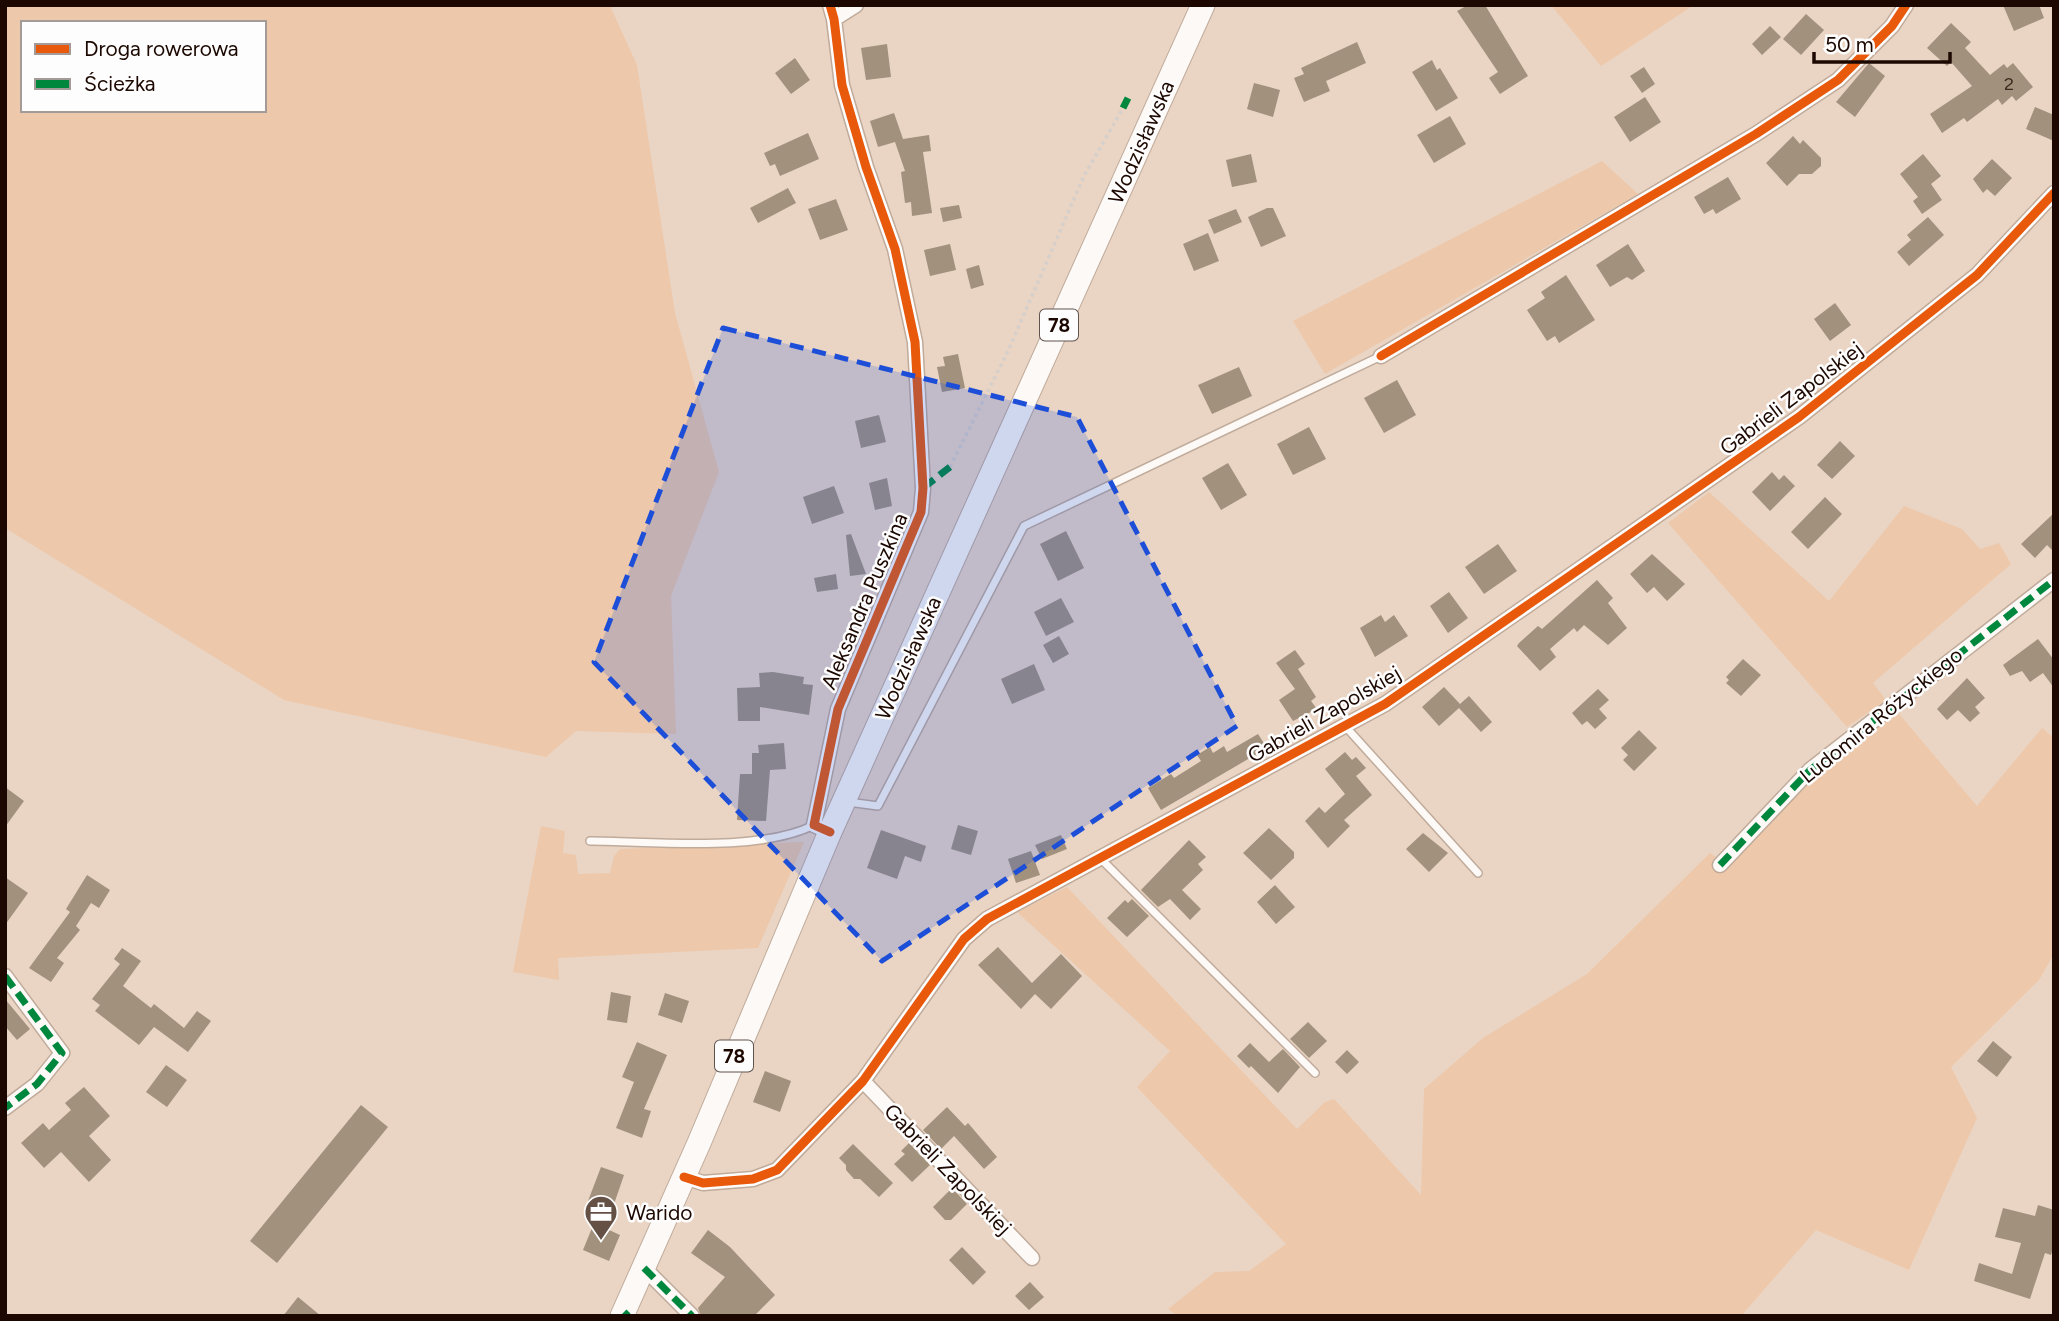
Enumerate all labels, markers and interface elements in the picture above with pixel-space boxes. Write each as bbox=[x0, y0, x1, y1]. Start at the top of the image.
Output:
legend bbox=[21, 21, 266, 112]
scale bar bbox=[1814, 21, 1951, 65]
text: 50 m bbox=[1825, 32, 1874, 57]
text: Droga rowerowa bbox=[84, 36, 239, 61]
text: Ścieżka bbox=[84, 71, 156, 96]
house number: 2 bbox=[2004, 73, 2014, 95]
street label: Wodzisławska bbox=[1103, 77, 1179, 207]
road number: 78 bbox=[1040, 310, 1078, 340]
street label: Gabrieli Zapolskiej bbox=[1715, 336, 1867, 460]
street label: Aleksandra Puszkina bbox=[815, 509, 913, 693]
street label: Wodzisławska bbox=[870, 593, 946, 723]
street label: Ludomira Różyckiego bbox=[1795, 642, 1967, 788]
street label: Gabrieli Zapolskiej bbox=[1243, 660, 1405, 768]
road number: 78 bbox=[715, 1040, 753, 1072]
street label: Gabrieli Zapolskiej bbox=[879, 1098, 1017, 1240]
office icon: Warido bbox=[582, 1193, 620, 1242]
place label: Warido bbox=[626, 1200, 692, 1225]

